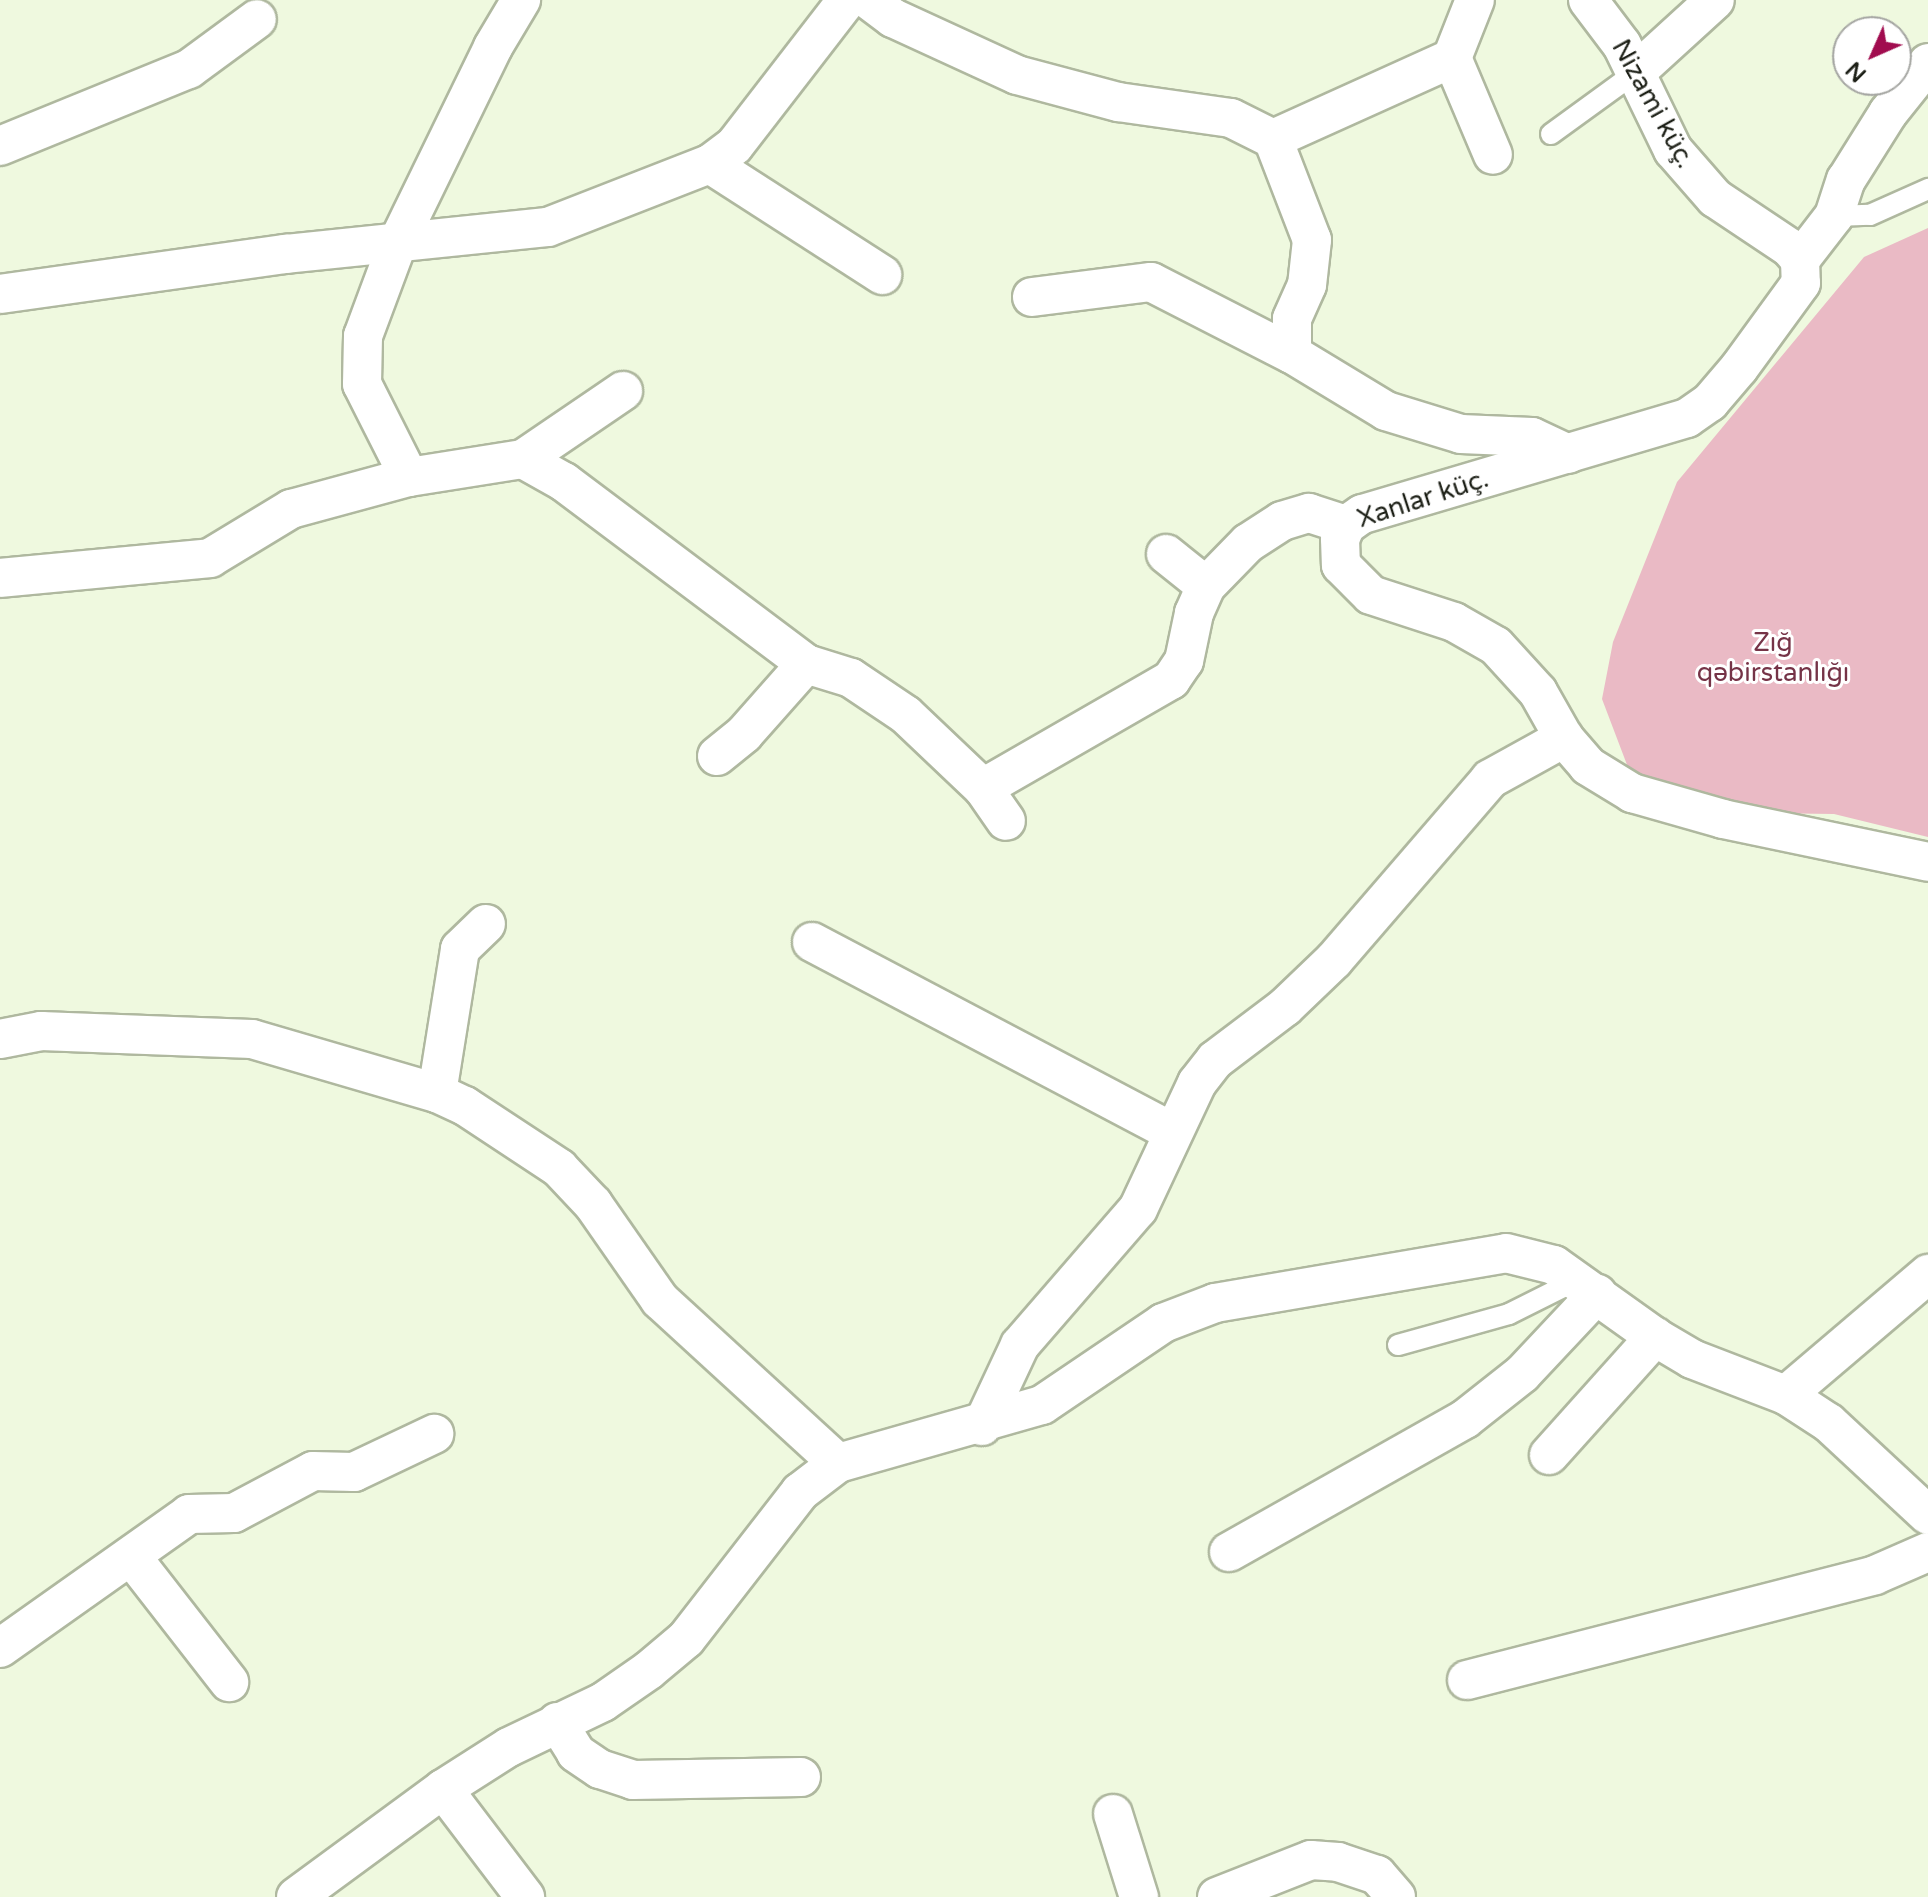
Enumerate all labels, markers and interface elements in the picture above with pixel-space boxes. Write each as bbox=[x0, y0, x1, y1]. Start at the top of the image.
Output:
north arrow bbox=[1832, 16, 1912, 96]
street label: Nizami küç. bbox=[1605, 34, 1701, 174]
text: N bbox=[1841, 56, 1872, 87]
street label: Xanlar küç. bbox=[1353, 463, 1493, 535]
park label: Zığ qəbirstanlığı bbox=[1697, 627, 1849, 688]

